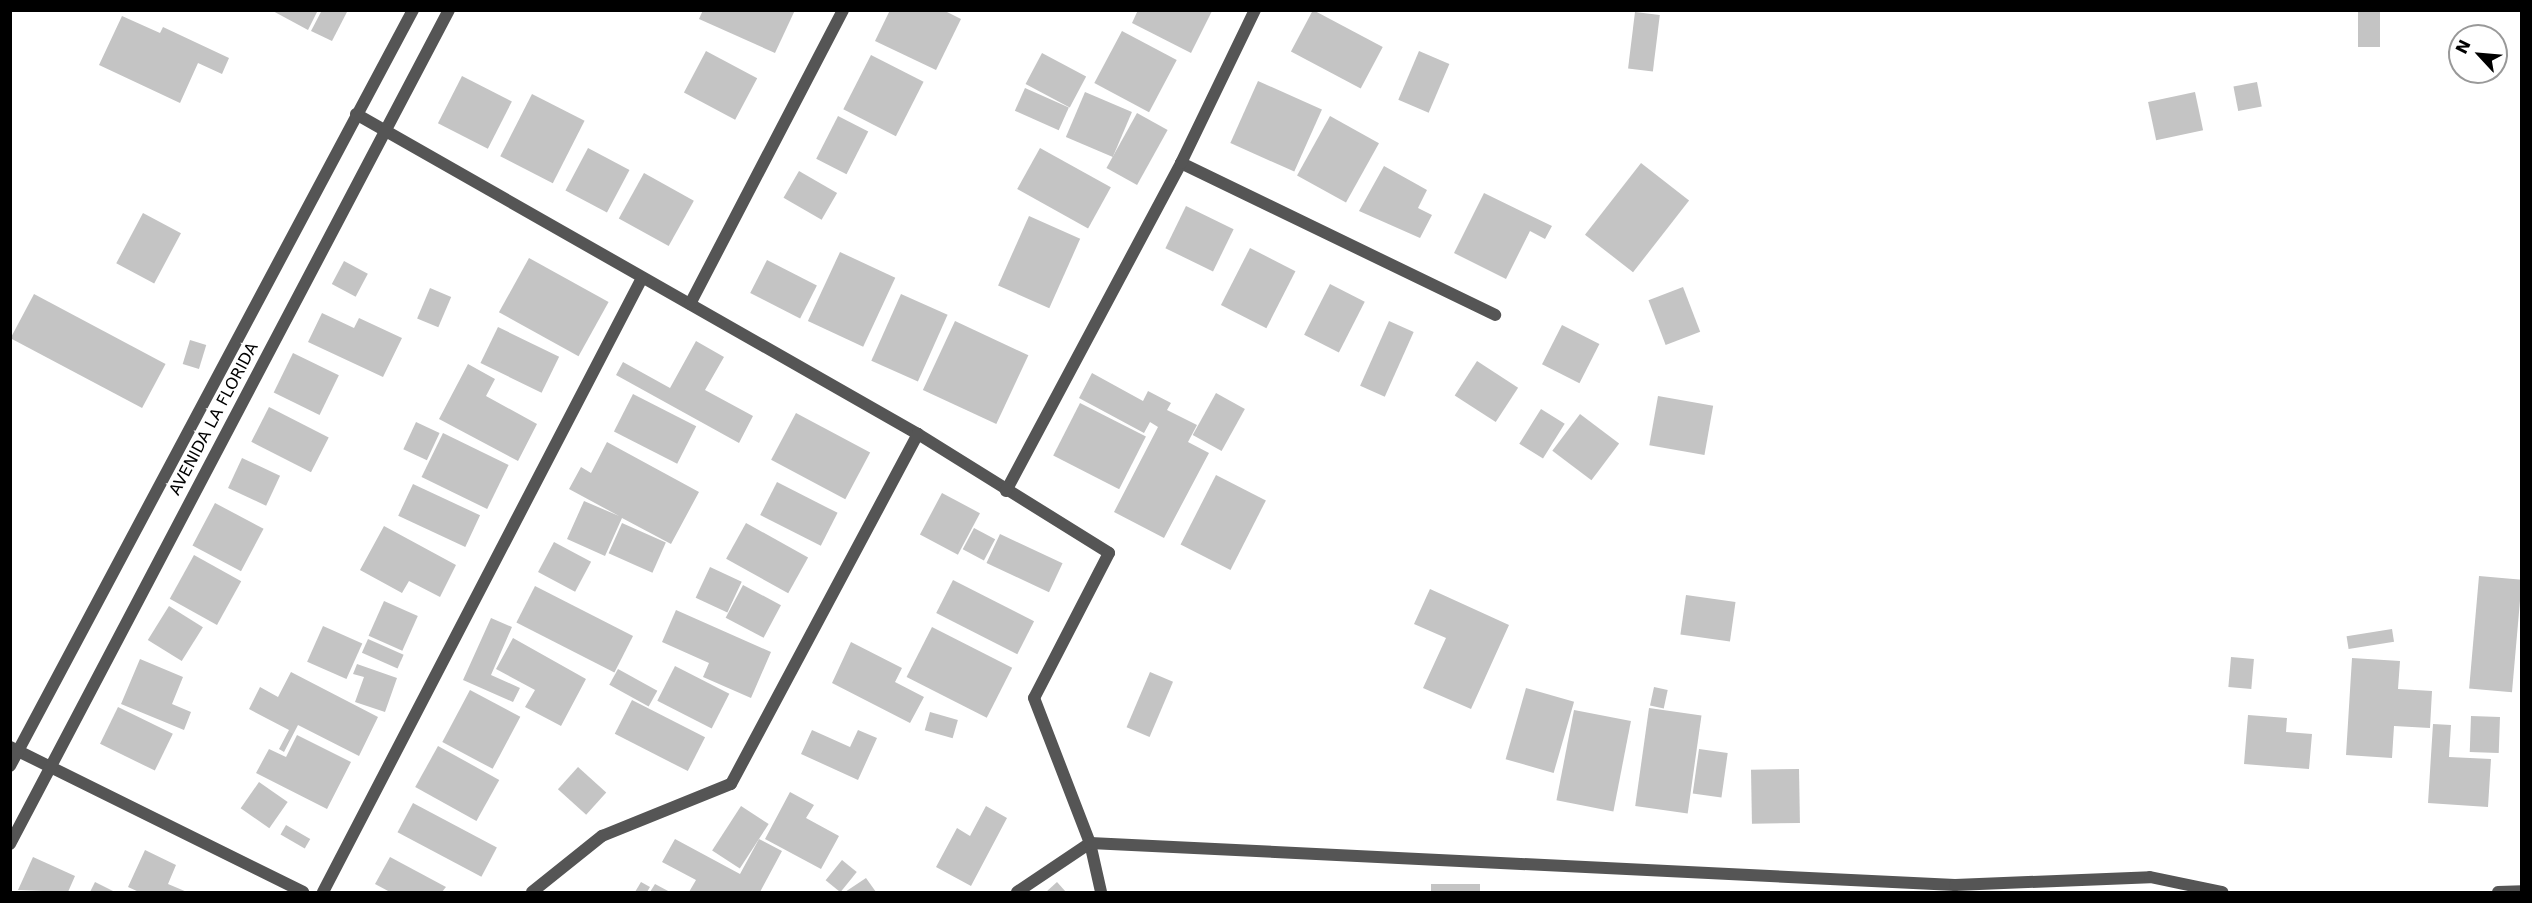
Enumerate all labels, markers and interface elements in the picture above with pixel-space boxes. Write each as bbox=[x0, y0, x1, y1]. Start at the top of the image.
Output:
north arrow bbox=[2448, 24, 2508, 84]
text: N bbox=[2452, 37, 2475, 57]
street label: AVENIDA LA FLORIDA bbox=[166, 339, 262, 499]

